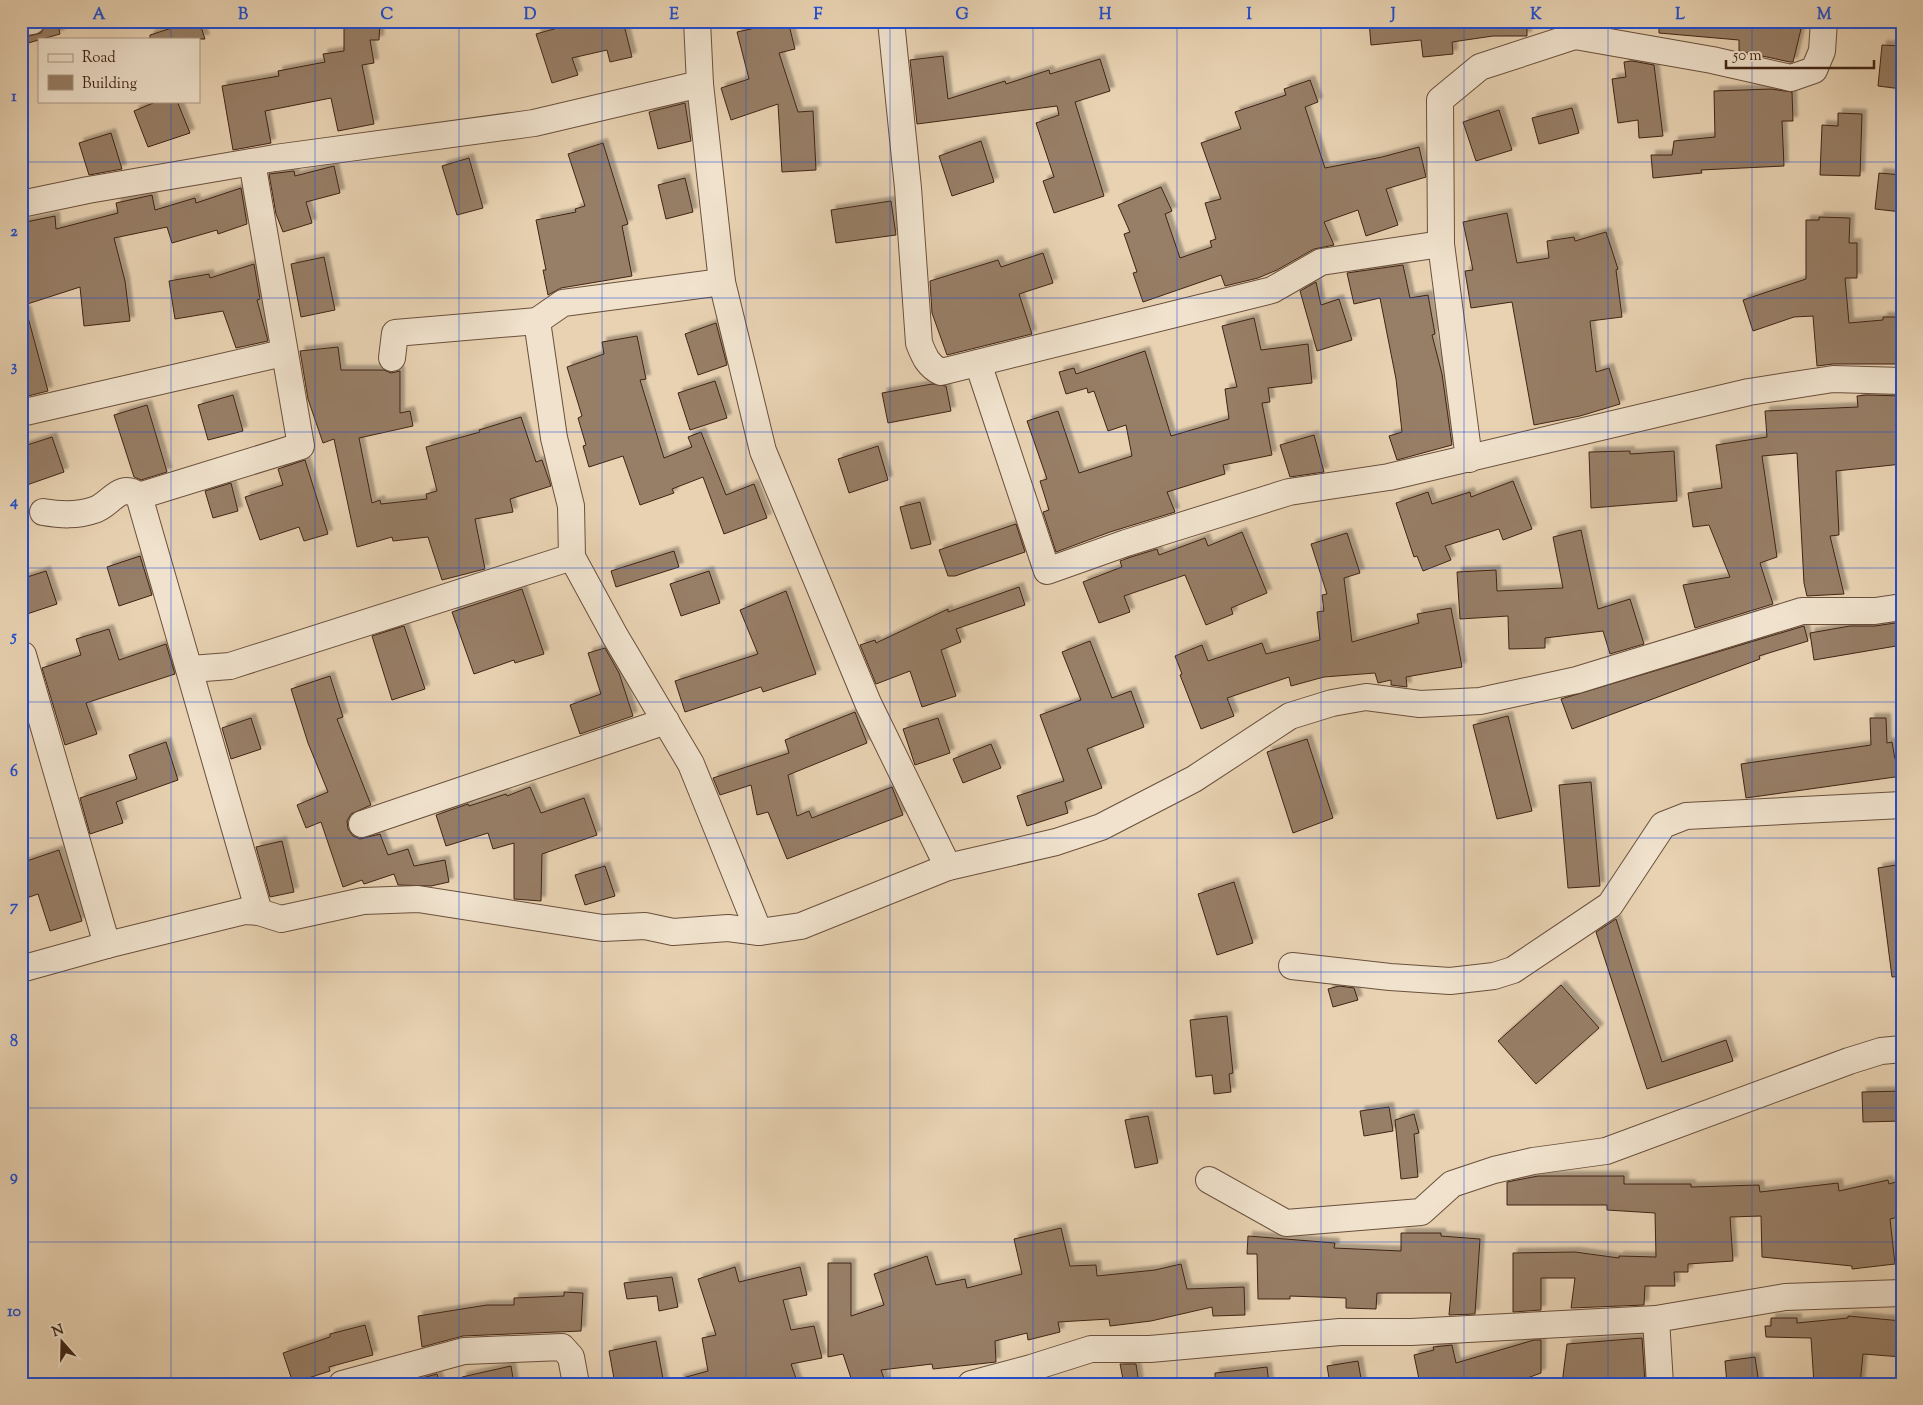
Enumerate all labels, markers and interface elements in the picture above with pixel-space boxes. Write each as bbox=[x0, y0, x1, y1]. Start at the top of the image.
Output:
text: A bbox=[93, 4, 106, 27]
text: B bbox=[238, 4, 248, 27]
text: C bbox=[381, 4, 394, 27]
text: D bbox=[524, 4, 537, 27]
text: E bbox=[669, 4, 679, 27]
text: F bbox=[814, 4, 823, 27]
text: G bbox=[955, 4, 969, 27]
text: H bbox=[1099, 4, 1112, 27]
text: I bbox=[1246, 4, 1252, 27]
text: J bbox=[1389, 4, 1396, 27]
text: K bbox=[1530, 4, 1542, 27]
text: L bbox=[1675, 4, 1685, 27]
text: M bbox=[1817, 4, 1832, 27]
legend bbox=[38, 38, 200, 102]
scale bar bbox=[1726, 38, 1873, 70]
text: 50 m bbox=[1732, 46, 1762, 67]
text: Road bbox=[82, 48, 116, 69]
text: Building bbox=[82, 74, 137, 95]
text: 1 bbox=[11, 86, 17, 109]
text: 2 bbox=[10, 221, 18, 244]
text: 3 bbox=[11, 356, 18, 379]
text: 4 bbox=[9, 491, 18, 514]
text: 5 bbox=[9, 626, 17, 649]
text: 6 bbox=[10, 761, 18, 784]
text: 7 bbox=[10, 896, 19, 919]
text: 8 bbox=[10, 1031, 18, 1054]
text: 9 bbox=[10, 1166, 18, 1189]
text: 10 bbox=[7, 1301, 21, 1324]
north arrow bbox=[38, 1318, 88, 1368]
text: N bbox=[50, 1320, 67, 1343]

